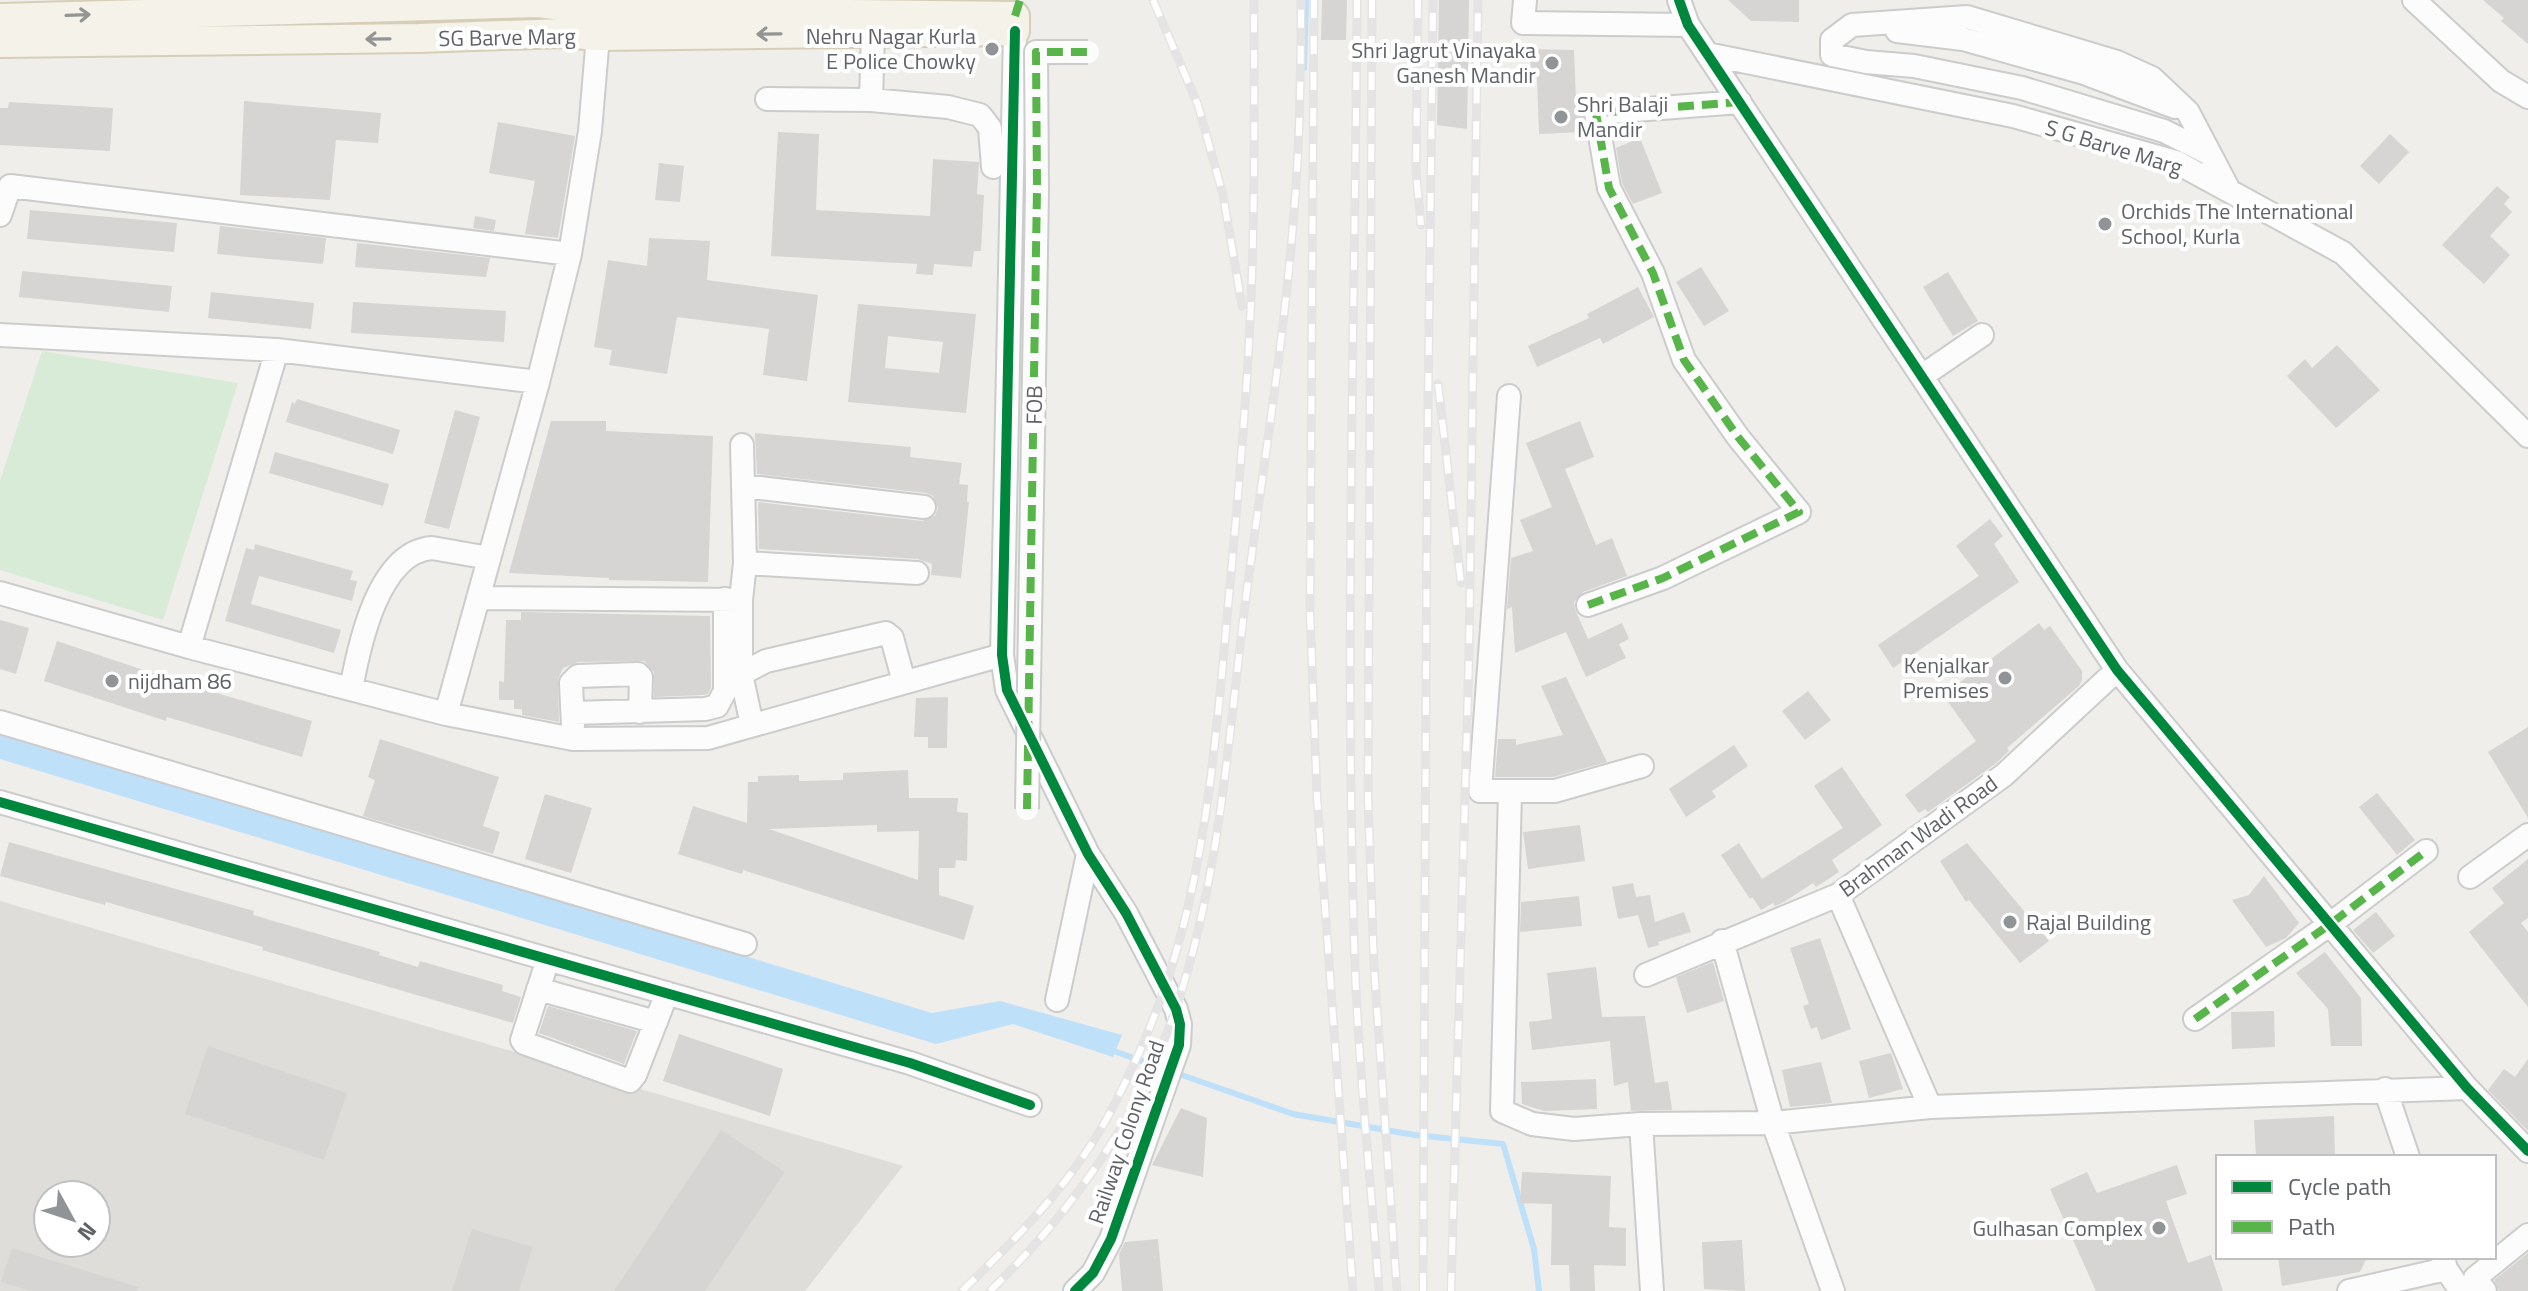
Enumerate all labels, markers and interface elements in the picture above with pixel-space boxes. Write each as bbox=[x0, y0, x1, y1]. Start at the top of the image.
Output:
one-way arrow bbox=[64, 8, 91, 23]
street label: SG Barve Marg bbox=[438, 19, 576, 55]
place label: Nehru Nagar Kurla E Police Chowky bbox=[806, 19, 976, 78]
one-way arrow bbox=[756, 26, 783, 42]
one-way arrow bbox=[365, 31, 392, 47]
place label: Shri Jagrut Vinayaka Ganesh Mandir bbox=[1351, 33, 1536, 92]
marker: Nehru Nagar Kurla E Police Chowky bbox=[983, 40, 1001, 58]
marker: Shri Jagrut Vinayaka Ganesh Mandir bbox=[1543, 54, 1561, 72]
place label: Shri Balaji Mandir bbox=[1577, 87, 1668, 146]
marker: Shri Balaji Mandir bbox=[1552, 108, 1570, 126]
street label: S G Barve Marg bbox=[2041, 110, 2187, 184]
place label: Orchids The International School, Kurla bbox=[2121, 194, 2354, 253]
marker: Orchids The International School, Kurla bbox=[2096, 215, 2114, 233]
street label: FOB bbox=[1017, 385, 1051, 425]
place label: Kenjalkar Premises bbox=[1903, 648, 1989, 707]
place label: nijdham 86 bbox=[128, 664, 232, 698]
marker: Kenjalkar Premises bbox=[1996, 669, 2014, 687]
marker: nijdham 86 bbox=[103, 672, 121, 690]
street label: Brahman Wadi Road bbox=[1831, 767, 2005, 905]
place label: Rajal Building bbox=[2026, 905, 2151, 939]
marker: Rajal Building bbox=[2001, 913, 2019, 931]
street label: Railway Colony Road bbox=[1079, 1036, 1173, 1228]
legend bbox=[2216, 1155, 2496, 1259]
text: Cycle path bbox=[2288, 1168, 2391, 1204]
north arrow bbox=[32, 1179, 112, 1259]
text: Path bbox=[2288, 1208, 2335, 1244]
place label: Gulhasan Complex bbox=[1973, 1211, 2143, 1245]
text: N bbox=[69, 1215, 105, 1249]
marker: Gulhasan Complex bbox=[2150, 1219, 2168, 1237]

